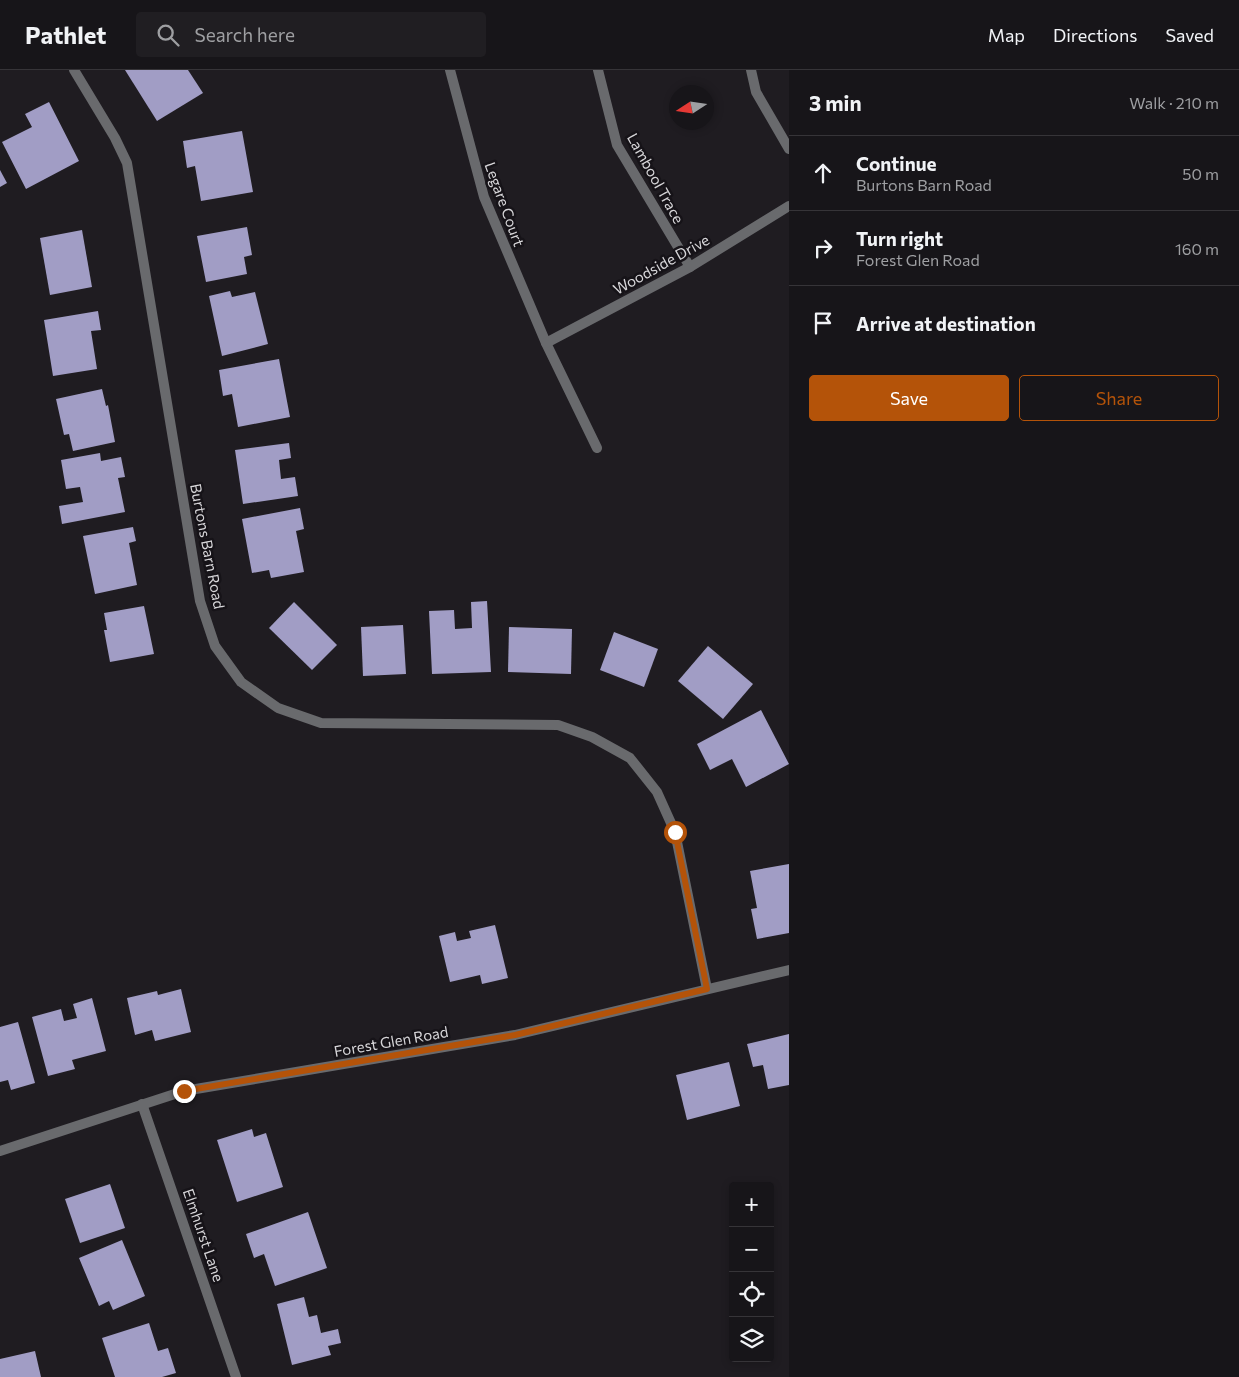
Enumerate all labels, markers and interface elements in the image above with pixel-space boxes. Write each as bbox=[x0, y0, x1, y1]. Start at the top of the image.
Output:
search box bbox=[136, 12, 486, 57]
text: Pathlet bbox=[25, 20, 106, 49]
icon: search bbox=[154, 21, 182, 49]
text: Search here bbox=[194, 23, 295, 46]
text: Map bbox=[988, 24, 1025, 46]
text: Directions bbox=[1053, 24, 1137, 46]
text: Saved bbox=[1165, 24, 1214, 46]
north arrow bbox=[669, 85, 714, 130]
text: 3 min bbox=[809, 90, 862, 115]
text: Walk · 210 m bbox=[1129, 93, 1219, 112]
street label: Lambool Trace bbox=[624, 130, 688, 226]
text: Continue bbox=[856, 152, 936, 175]
street label: Legare Court bbox=[481, 159, 529, 249]
icon: ahead bbox=[809, 159, 837, 187]
text: 50 m bbox=[1182, 164, 1219, 183]
text: Burtons Barn Road bbox=[856, 175, 992, 194]
text: Turn right bbox=[856, 227, 943, 250]
street label: Woodside Drive bbox=[610, 230, 712, 298]
icon: right bbox=[809, 234, 837, 262]
text: 160 m bbox=[1175, 239, 1219, 258]
text: Forest Glen Road bbox=[856, 250, 980, 269]
icon: arrive bbox=[809, 309, 837, 337]
text: Arrive at destination bbox=[856, 312, 1036, 335]
button: Save bbox=[809, 375, 1009, 421]
button: Share bbox=[1019, 375, 1219, 421]
street label: Burtons Barn Road bbox=[187, 482, 229, 610]
route start bbox=[664, 821, 687, 844]
street label: Forest Glen Road bbox=[332, 1022, 450, 1060]
route end bbox=[173, 1080, 196, 1103]
map controls bbox=[729, 1182, 774, 1362]
button: + bbox=[729, 1182, 774, 1227]
street label: Elmhurst Lane bbox=[180, 1186, 228, 1284]
button: − bbox=[729, 1227, 774, 1272]
button: locate bbox=[729, 1272, 774, 1317]
button: layers bbox=[729, 1317, 774, 1362]

